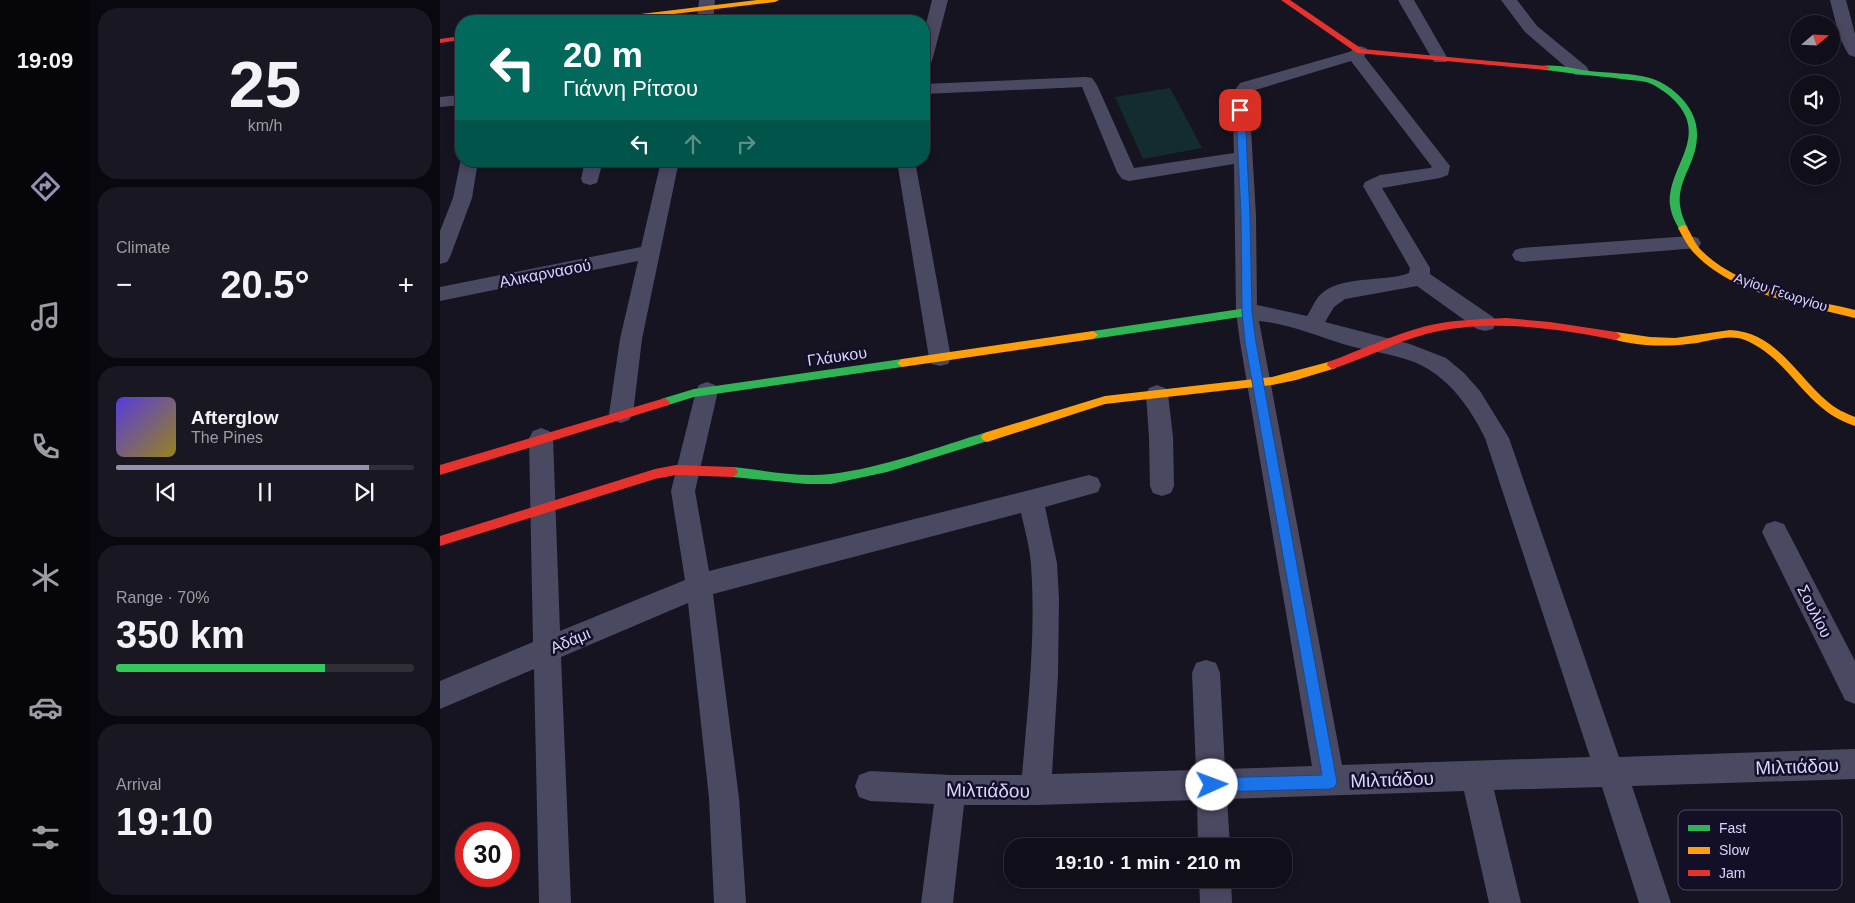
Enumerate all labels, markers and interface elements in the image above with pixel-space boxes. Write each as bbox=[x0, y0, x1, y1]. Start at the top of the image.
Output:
north arrow bbox=[1790, 15, 1840, 65]
map controls bbox=[1790, 15, 1840, 185]
icon: left bbox=[480, 35, 545, 100]
text: 20 m bbox=[563, 35, 643, 74]
text: 19:09 bbox=[17, 48, 73, 73]
text: 25 bbox=[229, 48, 301, 121]
button: sound bbox=[1790, 75, 1840, 125]
text: Γιάννη Ρίτσου bbox=[563, 76, 698, 101]
pin bbox=[1219, 89, 1261, 131]
icon: arrive bbox=[1226, 96, 1254, 124]
text: km/h bbox=[248, 117, 282, 134]
icon: left bbox=[626, 130, 654, 158]
icon: ahead bbox=[679, 130, 707, 158]
icon: right bbox=[732, 130, 760, 158]
button: layers bbox=[1790, 135, 1840, 185]
icon: directions bbox=[28, 169, 63, 204]
text: Climate bbox=[116, 239, 170, 256]
street label: Αλικαρνασού bbox=[498, 256, 592, 291]
text: 20.5° bbox=[220, 264, 310, 306]
text: − bbox=[116, 269, 132, 300]
text: + bbox=[398, 269, 414, 300]
street label: Αγίου Γεωργίου bbox=[1732, 269, 1830, 315]
icon: music bbox=[28, 299, 63, 334]
street label: Γλάυκου bbox=[806, 344, 868, 369]
text: Afterglow bbox=[191, 407, 279, 428]
icon: phone bbox=[28, 429, 63, 464]
text: The Pines bbox=[191, 429, 263, 446]
icon: previous bbox=[152, 478, 180, 506]
icon: pause bbox=[251, 478, 279, 506]
icon: next bbox=[350, 478, 378, 506]
icon: climate bbox=[28, 560, 63, 595]
street label: Σουλίου bbox=[1794, 582, 1835, 640]
text: Range · 70% bbox=[116, 589, 209, 606]
text: 350 km bbox=[116, 614, 245, 656]
street label: Αδάμι bbox=[548, 624, 593, 656]
icon: car bbox=[28, 690, 63, 725]
street label: Μιλτιάδου bbox=[1755, 755, 1839, 778]
position arrow bbox=[1185, 758, 1237, 810]
street label: Μιλτιάδου bbox=[1350, 768, 1434, 791]
text: Arrival bbox=[116, 776, 161, 793]
street label: Μιλτιάδου bbox=[946, 779, 1030, 802]
text: 19:10 bbox=[116, 801, 213, 843]
legend bbox=[1678, 810, 1842, 890]
icon: filters bbox=[28, 820, 63, 855]
text: Fast bbox=[1719, 820, 1746, 836]
speed limit sign: 30 bbox=[455, 822, 520, 887]
text: Slow bbox=[1719, 842, 1750, 858]
text: 19:10 · 1 min · 210 m bbox=[1055, 852, 1241, 873]
text: Jam bbox=[1719, 865, 1745, 881]

